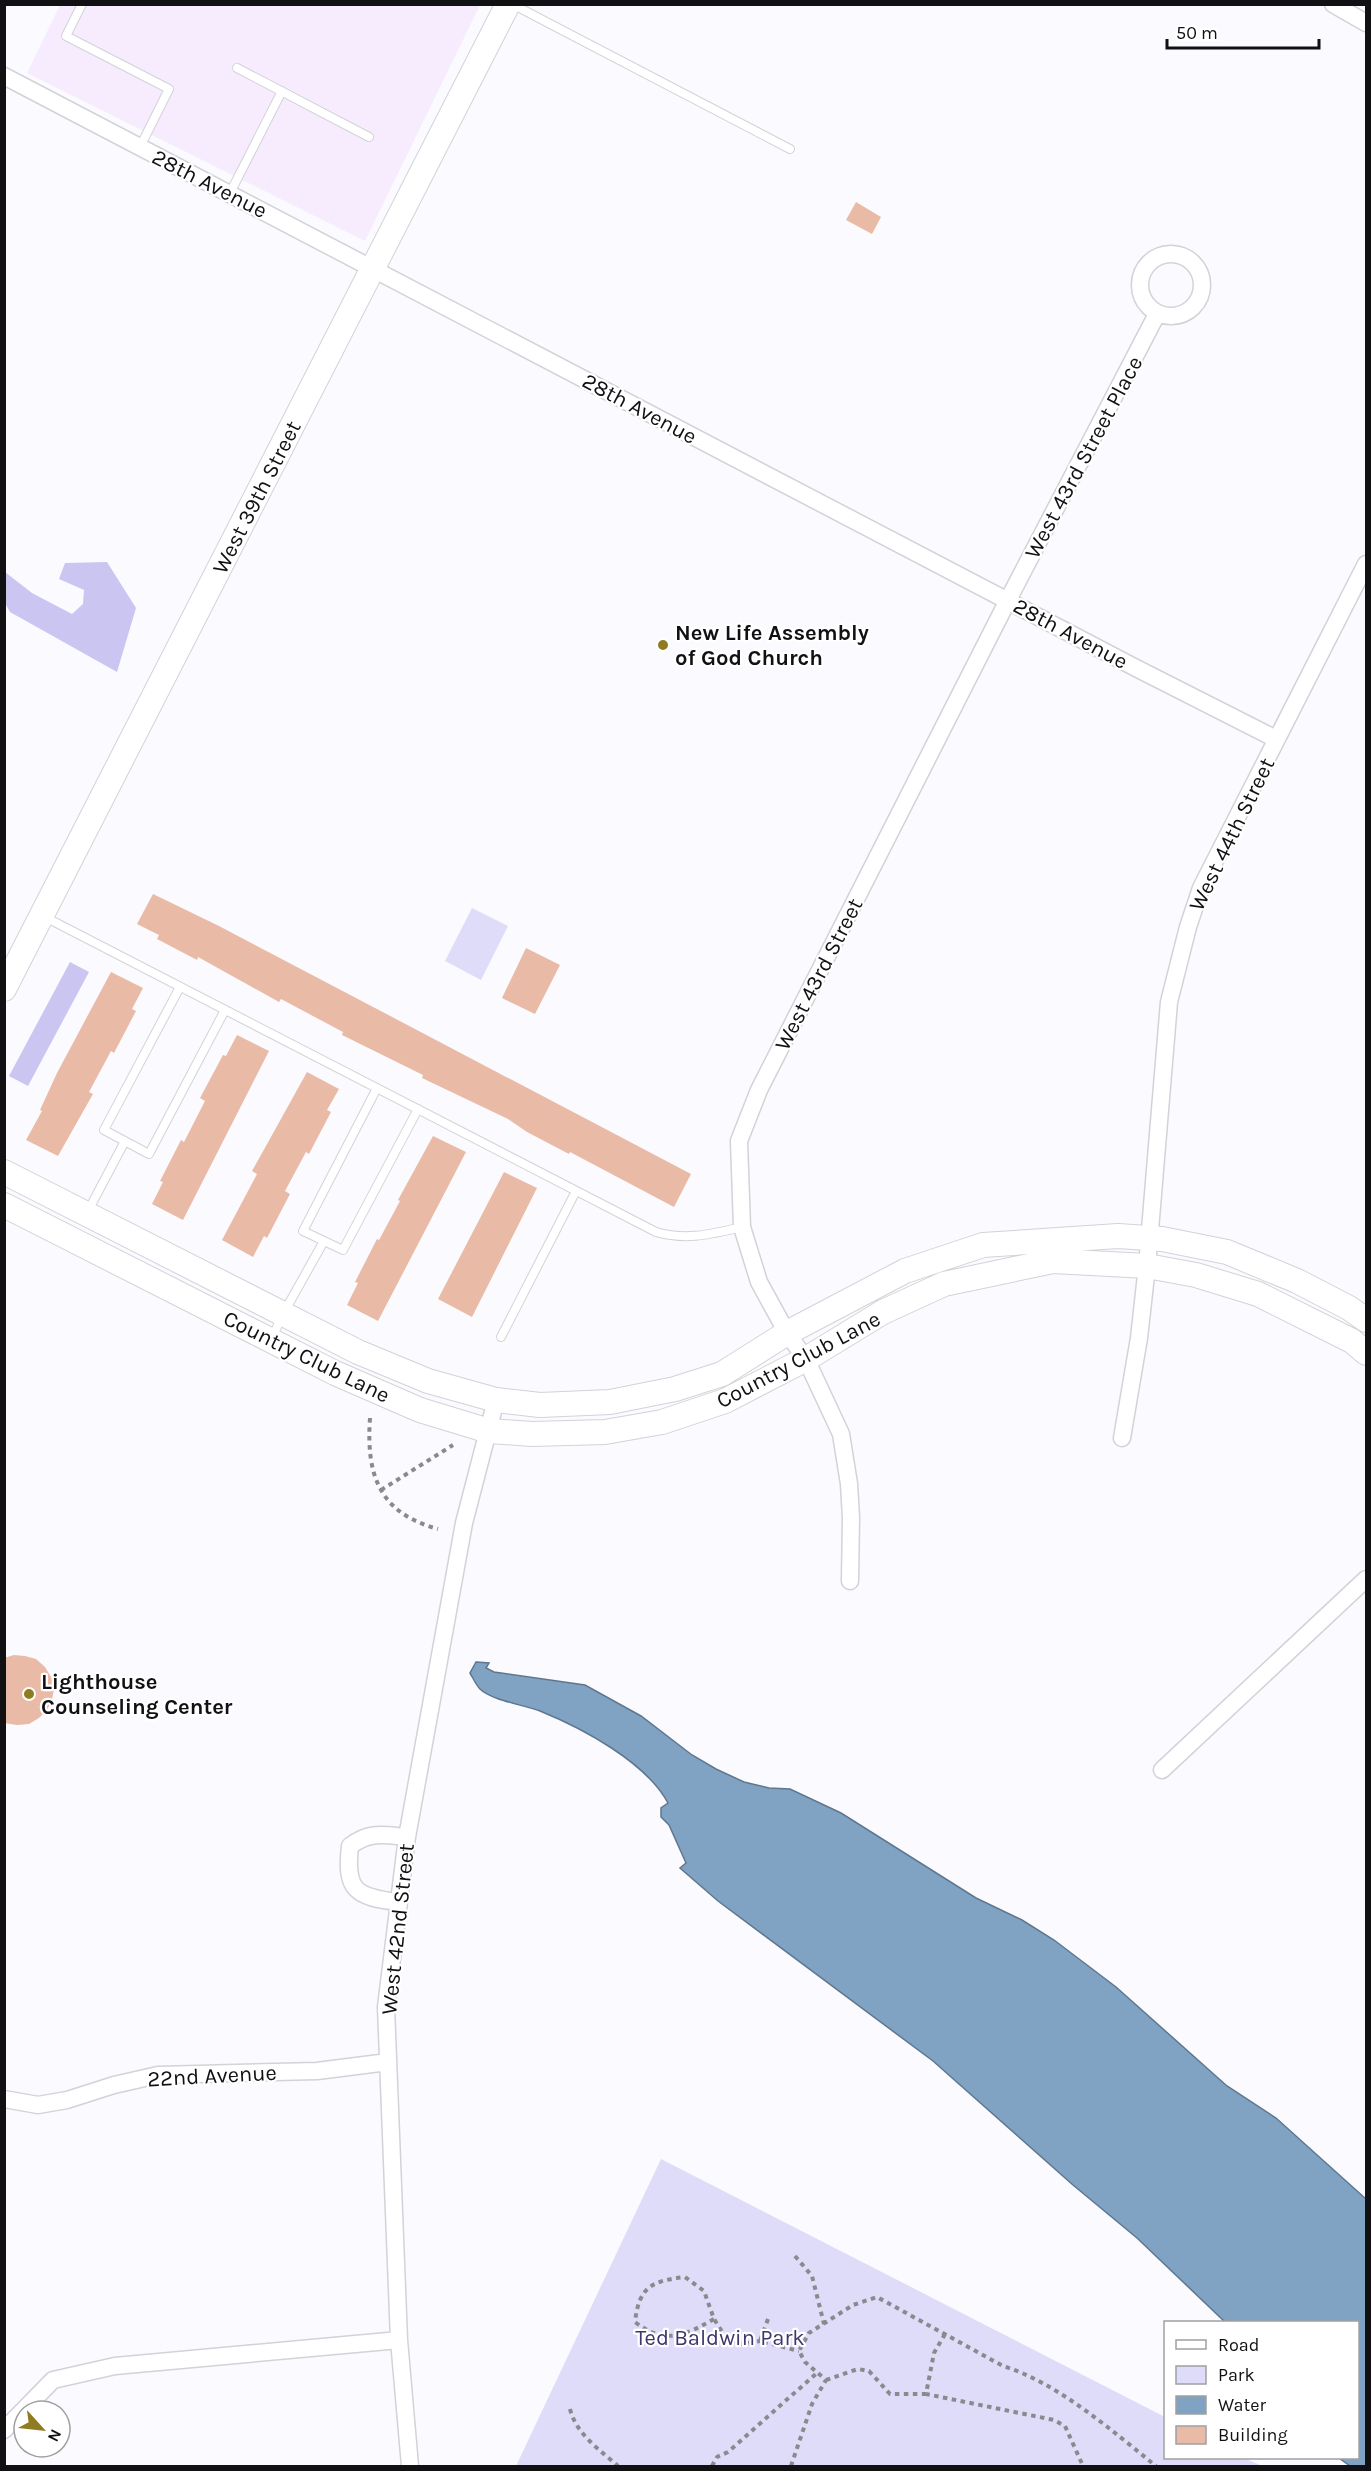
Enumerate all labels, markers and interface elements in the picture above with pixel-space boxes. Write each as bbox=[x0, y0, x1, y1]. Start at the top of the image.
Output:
scale bar bbox=[1167, 12, 1318, 50]
text: 50 m bbox=[1176, 22, 1218, 44]
street label: 28th Avenue bbox=[148, 144, 271, 224]
street label: West 43rd Street Place bbox=[1019, 352, 1148, 563]
street label: 28th Avenue bbox=[578, 368, 701, 450]
street label: West 39th Street bbox=[207, 417, 307, 578]
street label: 28th Avenue bbox=[1009, 593, 1132, 675]
place label: New Life Assembly of God Church bbox=[675, 620, 869, 671]
marker: New Life Assembly of God Church bbox=[656, 638, 670, 652]
street label: West 44th Street bbox=[1184, 754, 1280, 915]
street label: West 43rd Street bbox=[769, 894, 868, 1055]
street label: Country Club Lane bbox=[219, 1305, 394, 1408]
street label: Country Club Lane bbox=[712, 1306, 885, 1414]
place label: Lighthouse Counseling Center bbox=[41, 1669, 233, 1720]
marker: Lighthouse Counseling Center bbox=[22, 1687, 36, 1701]
street label: West 42nd Street bbox=[376, 1842, 420, 2016]
street label: 22nd Avenue bbox=[147, 2060, 277, 2092]
legend bbox=[1164, 2321, 1359, 2459]
park label: Ted Baldwin Park bbox=[635, 2325, 805, 2351]
text: Road bbox=[1218, 2334, 1259, 2356]
text: Park bbox=[1218, 2364, 1255, 2386]
text: Water bbox=[1218, 2394, 1266, 2416]
north arrow bbox=[12, 2399, 72, 2459]
text: Building bbox=[1218, 2424, 1288, 2446]
text: N bbox=[44, 2426, 66, 2445]

